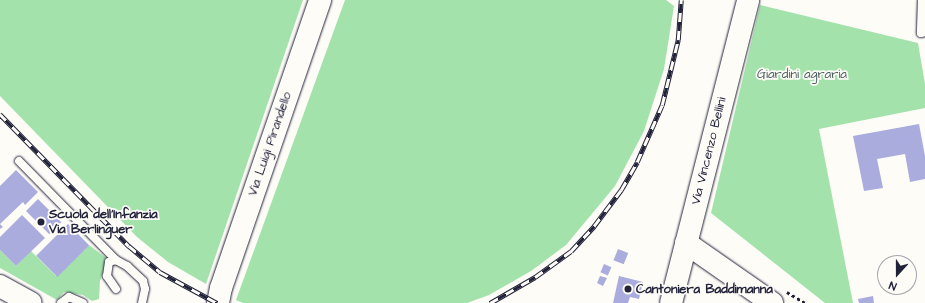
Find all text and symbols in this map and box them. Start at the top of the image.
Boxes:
park label: Giardini agraria [757,66,847,82]
street label: Via Luigi Pirandello [245,90,295,198]
street label: Via Vincenzo Bellini [688,96,730,206]
place label: Scuola dell'Infanzia Via Berlinguer [49,207,158,238]
marker: Scuola dell'Infanzia Via Berlinguer [36,217,46,227]
north arrow [877,255,917,295]
text: N [887,277,899,294]
place label: Cantoniera Baddimanna [636,281,773,297]
marker: Cantoniera Baddimanna [623,284,633,294]

